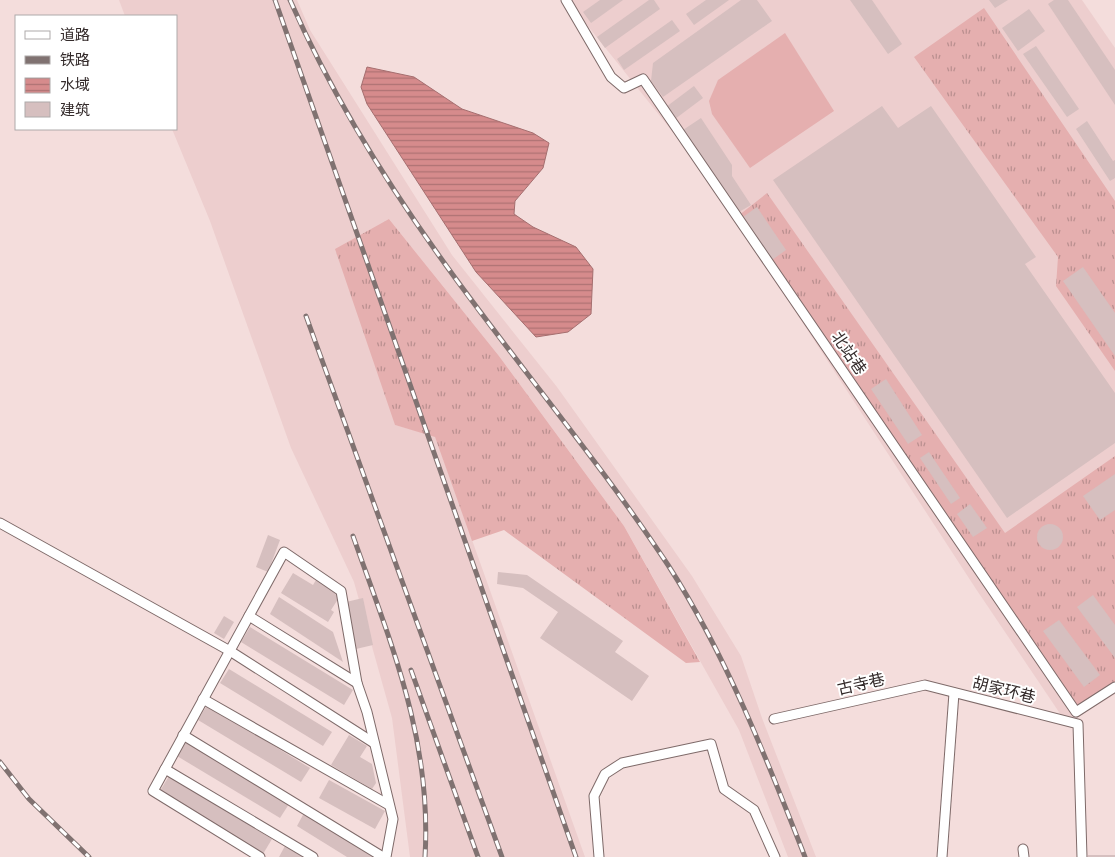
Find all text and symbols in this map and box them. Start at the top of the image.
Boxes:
legend [15,15,178,130]
text: 道路 [60,25,90,45]
text: 铁路 [60,50,90,70]
text: 水域 [60,75,90,95]
text: 建筑 [60,100,90,120]
street label: 北站巷 [827,327,871,379]
street label: 古寺巷 [835,668,887,700]
street label: 胡家环巷 [970,672,1038,708]

